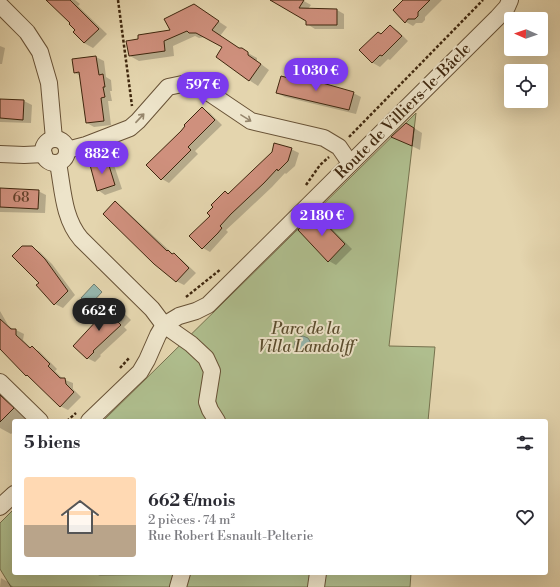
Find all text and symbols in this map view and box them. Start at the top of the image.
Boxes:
north arrow [504,12,548,56]
map controls [504,12,548,108]
street label: Route de Villiers-le-Bâcle [331,39,475,183]
pin: 1 030 € [279,58,353,92]
text: 1 030 € [293,63,339,79]
button: locate [504,64,548,108]
pin: 597 € [175,72,231,106]
text: 597 € [186,77,220,93]
one-way arrow [136,113,145,123]
one-way arrow [240,114,252,122]
pin: 882 € [74,141,130,175]
text: 882 € [84,146,120,162]
house number: 68 [12,189,30,207]
pin: 2 180 € [285,203,359,237]
text: 2 180 € [300,208,344,224]
pin: 662 € [71,298,127,332]
text: 662 € [81,303,117,319]
park label: Parc de la Villa Landolff [258,319,357,357]
text: 5 biens [24,432,80,454]
icon: filters [514,432,536,454]
text: 662 €/mois [148,490,235,512]
icon: home [56,493,104,541]
icon: heart [514,506,536,528]
text: 2 pièces · 74 m² [148,512,235,528]
text: Rue Robert Esnault-Pelterie [148,528,313,544]

